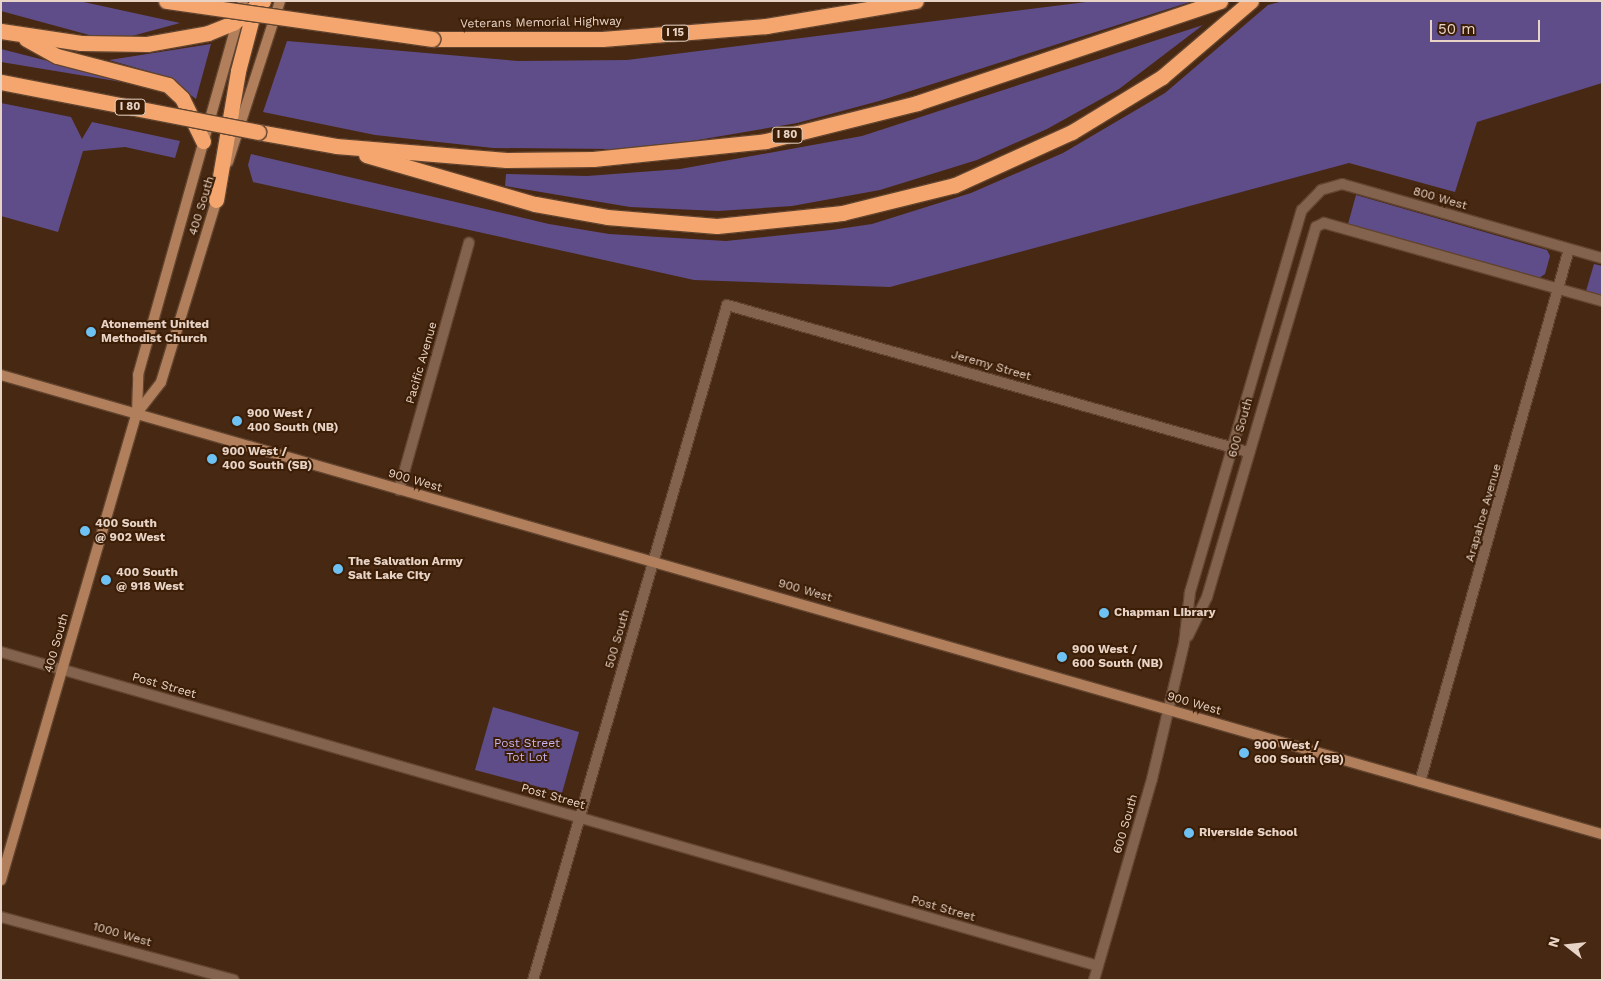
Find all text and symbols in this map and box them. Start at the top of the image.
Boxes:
scale bar [1433,10,1543,42]
street label: Veterans Memorial Highway [460,14,622,32]
text: 50 m [1438,20,1475,38]
road number: I 15 [660,24,690,42]
road number: I 80 [114,98,146,115]
road number: I 80 [771,126,803,144]
street label: 400 South [186,175,218,237]
street label: 800 West [1411,184,1469,214]
place label: Atonement United Methodist Church [101,318,209,346]
street label: Pacific Avenue [403,320,441,406]
marker: Atonement United Methodist Church [85,326,97,338]
street label: Jeremy Street [949,348,1033,384]
street label: 600 South [1226,397,1256,459]
place label: 900 West / 400 South (NB) [247,407,339,435]
marker: 900 West / 400 South (NB) [231,415,243,427]
place label: 900 West / 400 South (SB) [222,445,312,473]
marker: 900 West / 400 South (SB) [206,453,218,465]
street label: Arapahoe Avenue [1463,462,1505,564]
street label: 900 West [386,466,444,496]
place label: 400 South @ 902 West [95,517,165,545]
marker: 400 South @ 902 West [79,525,91,537]
place label: The Salvation Army Salt Lake City [348,555,463,583]
marker: The Salvation Army Salt Lake City [332,563,344,575]
place label: 400 South @ 918 West [116,566,184,594]
marker: 400 South @ 918 West [100,574,112,586]
street label: 900 West [776,576,834,606]
place label: Chapman Library [1114,606,1215,620]
marker: Chapman Library [1098,607,1110,619]
street label: 500 South [603,608,633,670]
street label: 400 South [42,612,72,674]
place label: 900 West / 600 South (NB) [1072,643,1163,671]
marker: 900 West / 600 South (NB) [1056,651,1068,663]
street label: Post Street [130,670,198,702]
street label: 900 West [1165,689,1223,719]
park label: Post Street Tot Lot [494,737,560,765]
place label: 900 West / 600 South (SB) [1254,739,1344,767]
marker: 900 West / 600 South (SB) [1238,747,1250,759]
street label: Post Street [519,781,587,813]
street label: 600 South [1111,793,1141,855]
place label: Riverside School [1199,826,1297,840]
marker: Riverside School [1183,827,1195,839]
street label: Post Street [909,893,977,925]
street label: 1000 West [91,920,153,950]
north arrow [1543,921,1593,971]
text: N [1544,935,1563,949]

